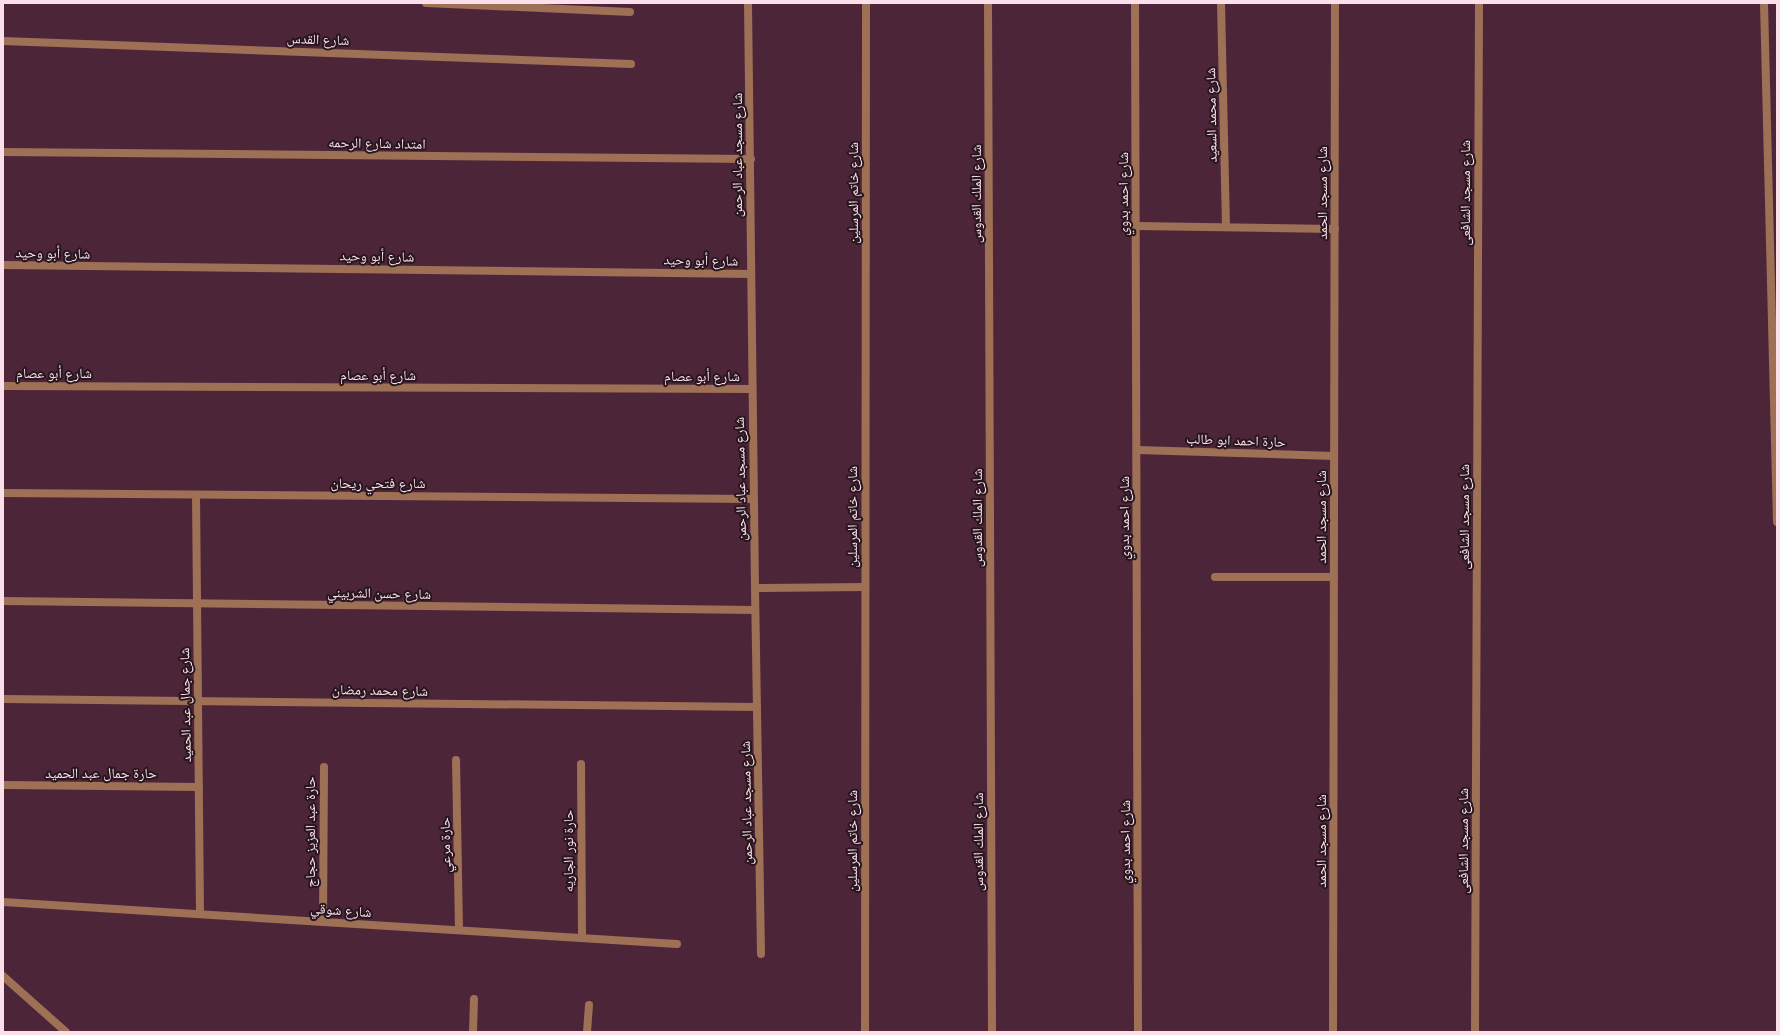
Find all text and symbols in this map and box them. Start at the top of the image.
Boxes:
street label: شارع القدس [286,29,350,50]
street label: شارع محمد السعيد [1201,67,1222,163]
street label: شارع مسجد عباد الرحمن [728,93,747,217]
street label: امتداد شارع الرحمه [328,133,426,154]
street label: شارع مسجد الشافعى [1456,140,1475,246]
street label: شارع خاتم المرسلين [844,142,863,244]
street label: شارع الملك القدوس [967,145,986,243]
street label: شارع مسجد الحمد [1313,146,1332,240]
street label: شارع احمد بدوي [1114,152,1135,236]
street label: شارع أبو وحيد [16,243,90,264]
street label: شارع أبو وحيد [340,246,414,267]
street label: شارع أبو وحيد [664,250,738,271]
street label: شارع أبو عصام [16,364,92,383]
street label: شارع أبو عصام [340,366,416,385]
street label: شارع أبو عصام [664,367,740,386]
street label: شارع مسجد عباد الرحمن [730,417,751,541]
street label: حارة احمد ابو طالب [1186,429,1286,451]
street label: شارع مسجد الشافعى [1455,464,1474,570]
street label: شارع خاتم المرسلين [843,466,862,568]
street label: شارع الملك القدوس [968,469,987,567]
street label: شارع مسجد الحمد [1312,470,1331,564]
street label: شارع فتحي ريحان [331,474,425,495]
street label: شارع احمد بدوي [1115,476,1136,560]
street label: شارع حسن الشربيني [327,583,431,605]
street label: شارع جمال عبد الحميد [175,647,196,763]
street label: شارع محمد رمضان [332,680,428,701]
street label: شارع مسجد عباد الرحمن [736,741,757,865]
street label: حارة جمال عبد الحميد [45,764,157,782]
street label: حارة عبد العزيز حجاج [301,776,320,888]
street label: شارع مسجد الشافعى [1454,788,1473,894]
street label: شارع خاتم المرسلين [843,790,862,892]
street label: شارع الملك القدوس [969,793,988,891]
street label: شارع مسجد الحمد [1312,794,1331,888]
street label: شارع احمد بدوي [1116,800,1137,884]
street label: حارة نور الجاريه [559,810,577,892]
street label: حارة مرعي [436,817,457,873]
street label: شارع شوقي [310,899,372,924]

